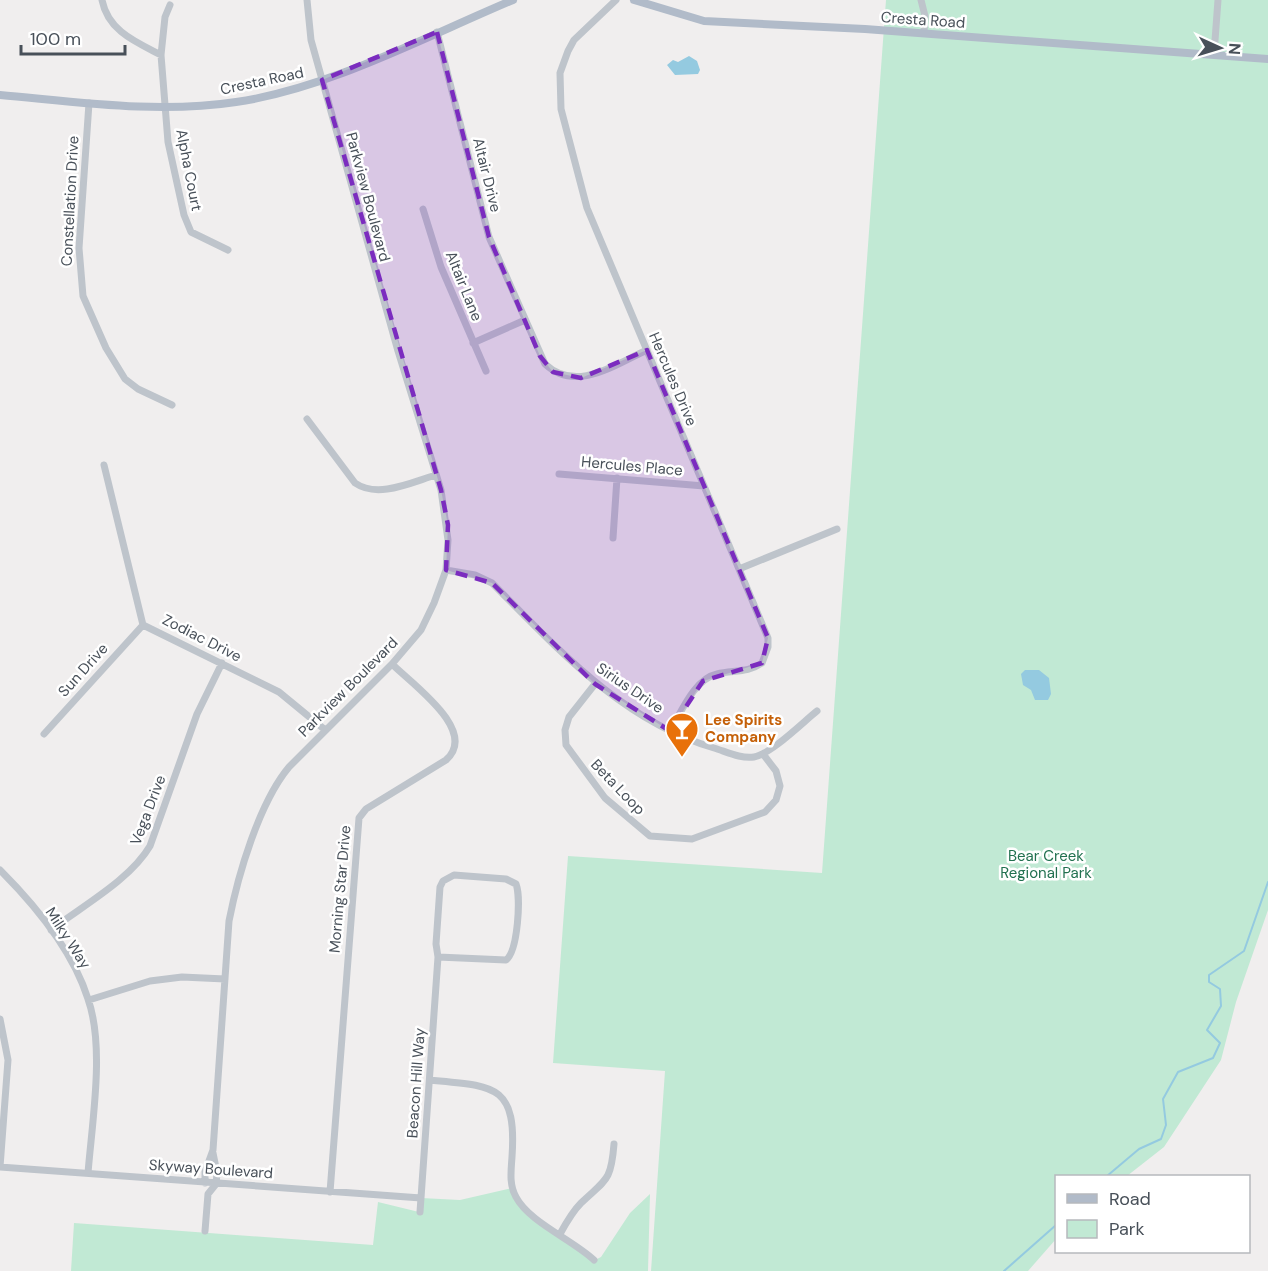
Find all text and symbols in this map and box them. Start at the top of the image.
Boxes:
street label: Cresta Road [880,7,966,33]
scale bar [21,18,124,56]
north arrow [1190,18,1250,78]
text: 100 m [30,27,81,51]
text: N [1224,42,1245,56]
street label: Cresta Road [218,62,306,100]
street label: Alpha Court [171,127,207,213]
street label: Parkview Boulevard [341,130,395,264]
street label: Constellation Drive [57,135,83,267]
street label: Altair Drive [468,136,506,214]
street label: Altair Lane [441,248,487,324]
street label: Hercules Drive [644,329,702,429]
street label: Hercules Place [580,452,684,480]
street label: Zodiac Drive [159,610,245,666]
street label: Parkview Boulevard [294,633,402,741]
street label: Sun Drive [54,639,112,701]
street label: Sirius Drive [592,658,668,718]
place label: Lee Spirits Company [705,710,782,747]
bar icon: Lee Spirits Company [664,711,700,758]
street label: Beta Loop [586,755,650,819]
street label: Vega Drive [125,772,171,848]
street label: Morning Star Drive [324,824,356,954]
park label: Bear Creek Regional Park [1000,846,1092,883]
street label: Milky Way [41,903,96,973]
street label: Beacon Hill Way [402,1027,430,1139]
street label: Skyway Boulevard [148,1155,274,1183]
legend [1055,1175,1250,1253]
text: Road [1109,1187,1151,1211]
text: Park [1109,1217,1145,1241]

